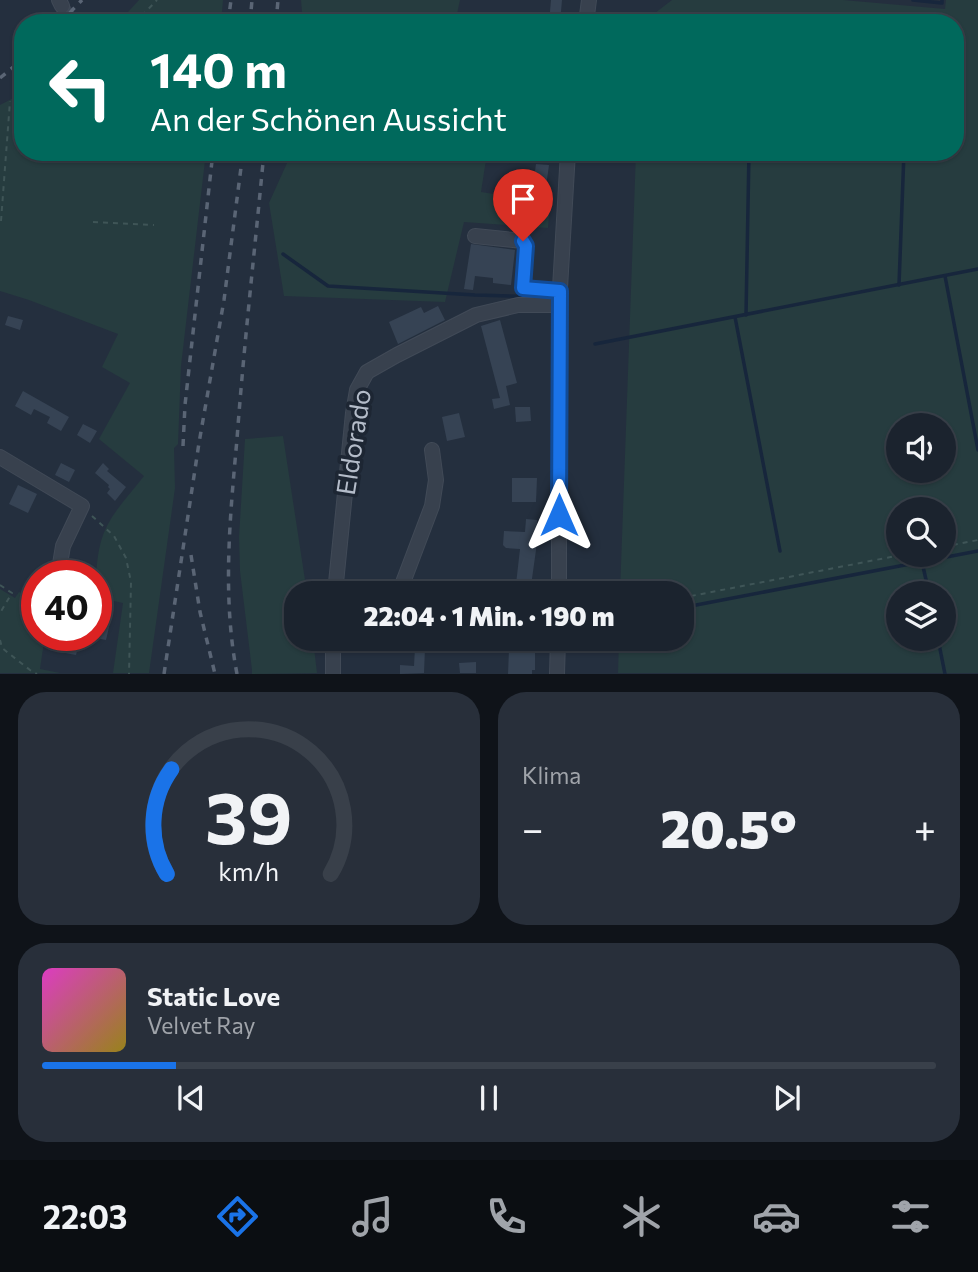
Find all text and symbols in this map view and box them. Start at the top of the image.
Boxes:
text: 140 m [150,38,287,98]
icon: left [35,42,126,133]
text: An der Schönen Aussicht [150,98,507,138]
pin [493,169,553,241]
icon: arrive [504,180,542,218]
street label: Eldorado [329,387,376,497]
map controls [886,413,956,651]
button: sound [886,413,956,483]
position arrow [522,478,596,552]
button: search [886,497,956,567]
speed limit sign: 40 [21,560,112,651]
button: layers [886,581,956,651]
text: 22:04 · 1 Min. · 190 m [364,600,614,631]
text: Klima [522,761,581,789]
text: 39 [205,771,293,860]
text: 20.5° [660,795,797,859]
text: − [522,804,544,851]
text: + [914,804,936,851]
text: km/h [219,856,279,886]
text: Static Love [147,980,280,1011]
text: Velvet Ray [147,1011,255,1039]
icon: previous [172,1079,210,1117]
icon: pause [470,1079,508,1117]
icon: next [768,1079,806,1117]
icon: directions [213,1192,262,1241]
icon: music [348,1192,397,1241]
icon: phone [482,1192,531,1241]
icon: climate [617,1192,666,1241]
icon: car [752,1192,801,1241]
icon: filters [886,1192,935,1241]
text: 22:03 [43,1196,127,1236]

